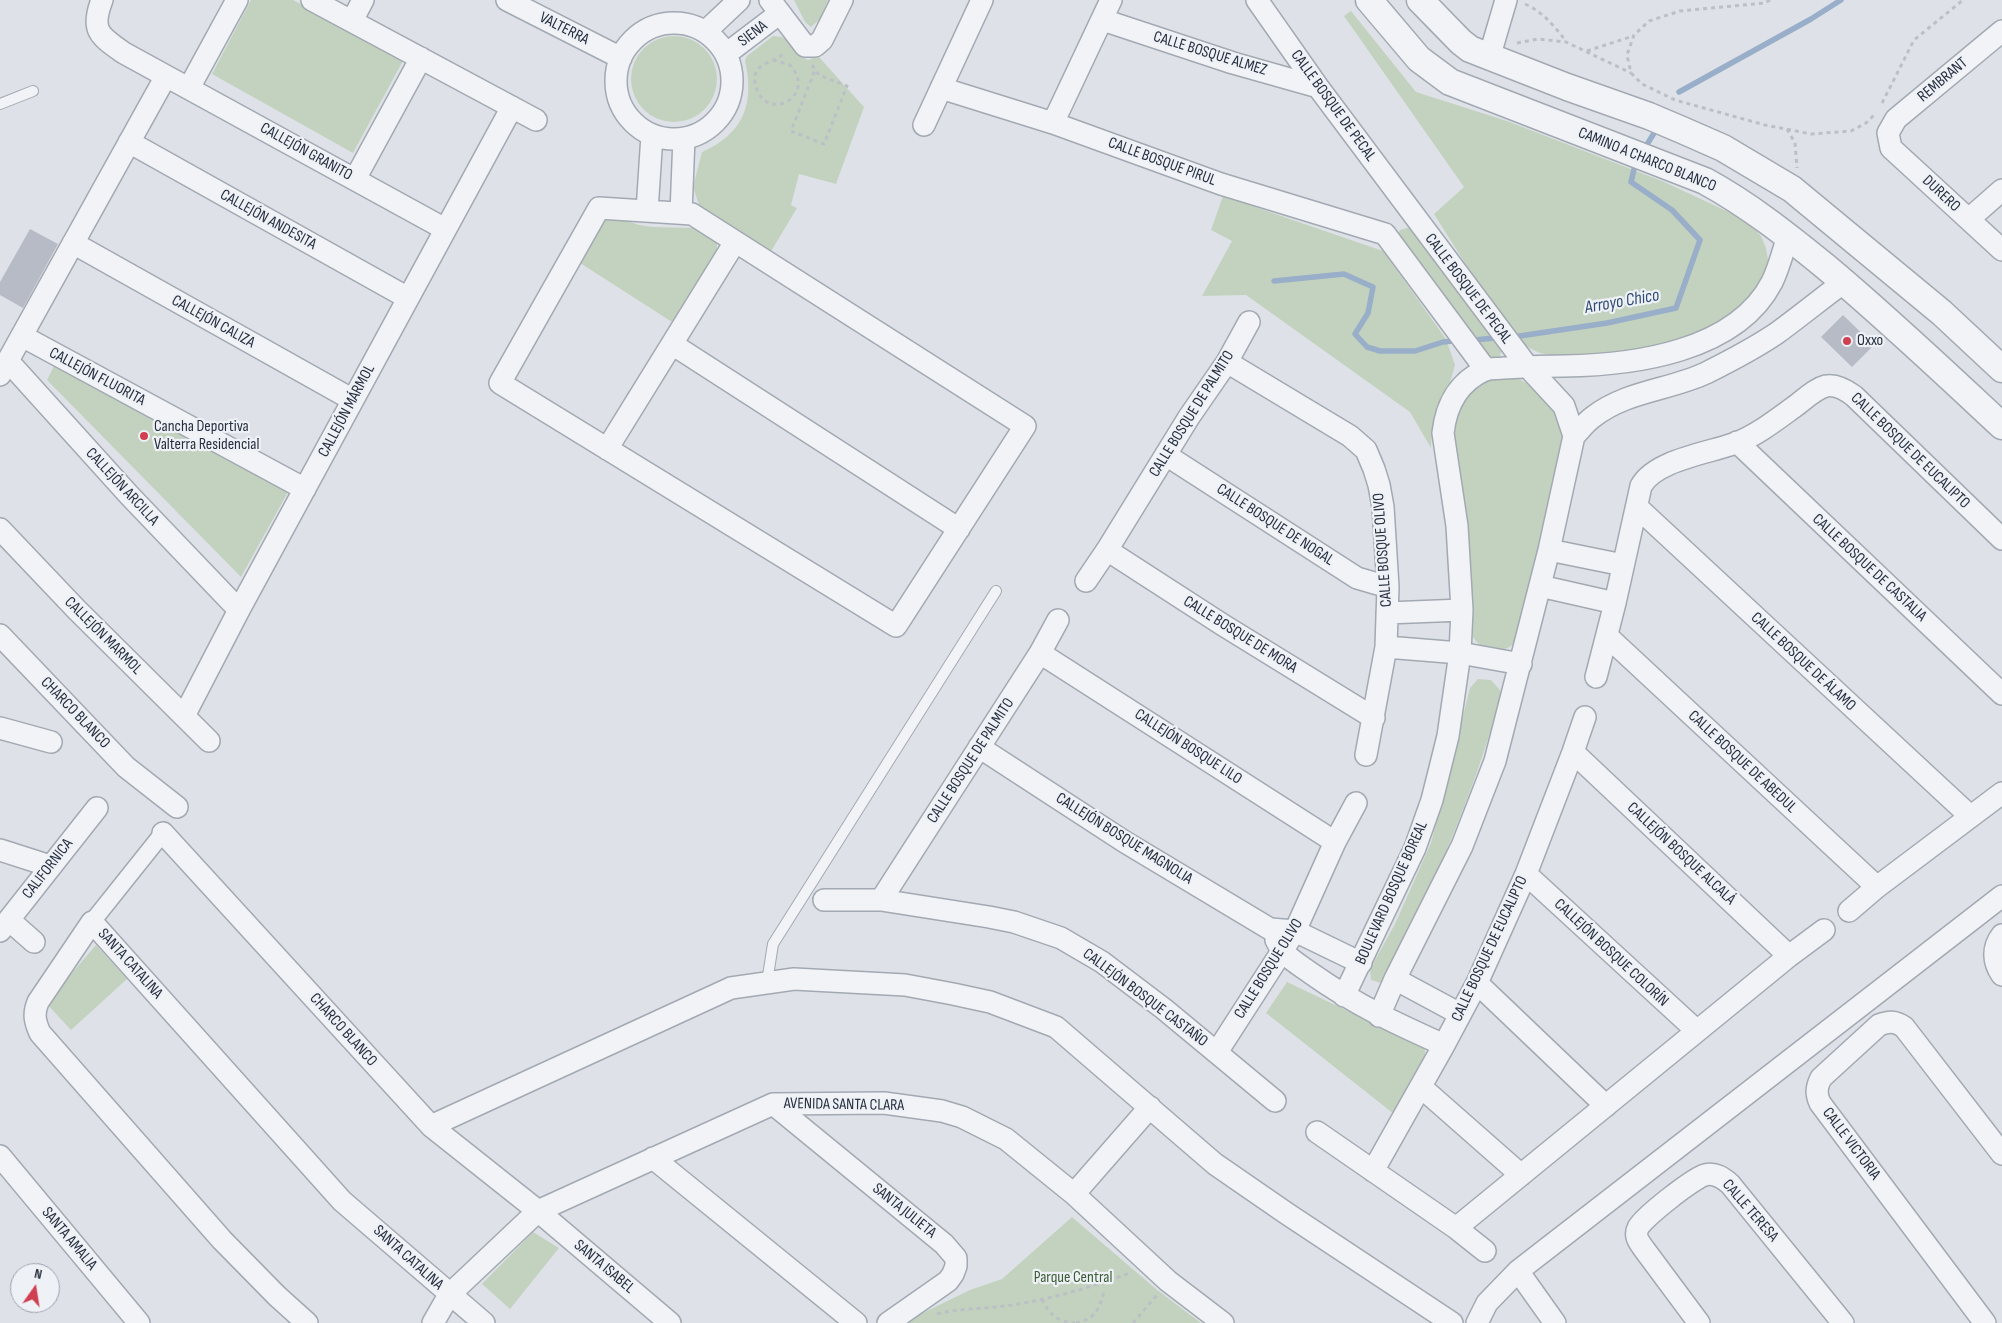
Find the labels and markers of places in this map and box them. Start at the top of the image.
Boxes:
place label: Oxxo [1857,331,1883,351]
marker: Oxxo [1841,335,1853,347]
place label: Cancha Deportiva Valterra Residencial [154,417,259,455]
marker: Cancha Deportiva Valterra Residencial [138,430,150,442]

